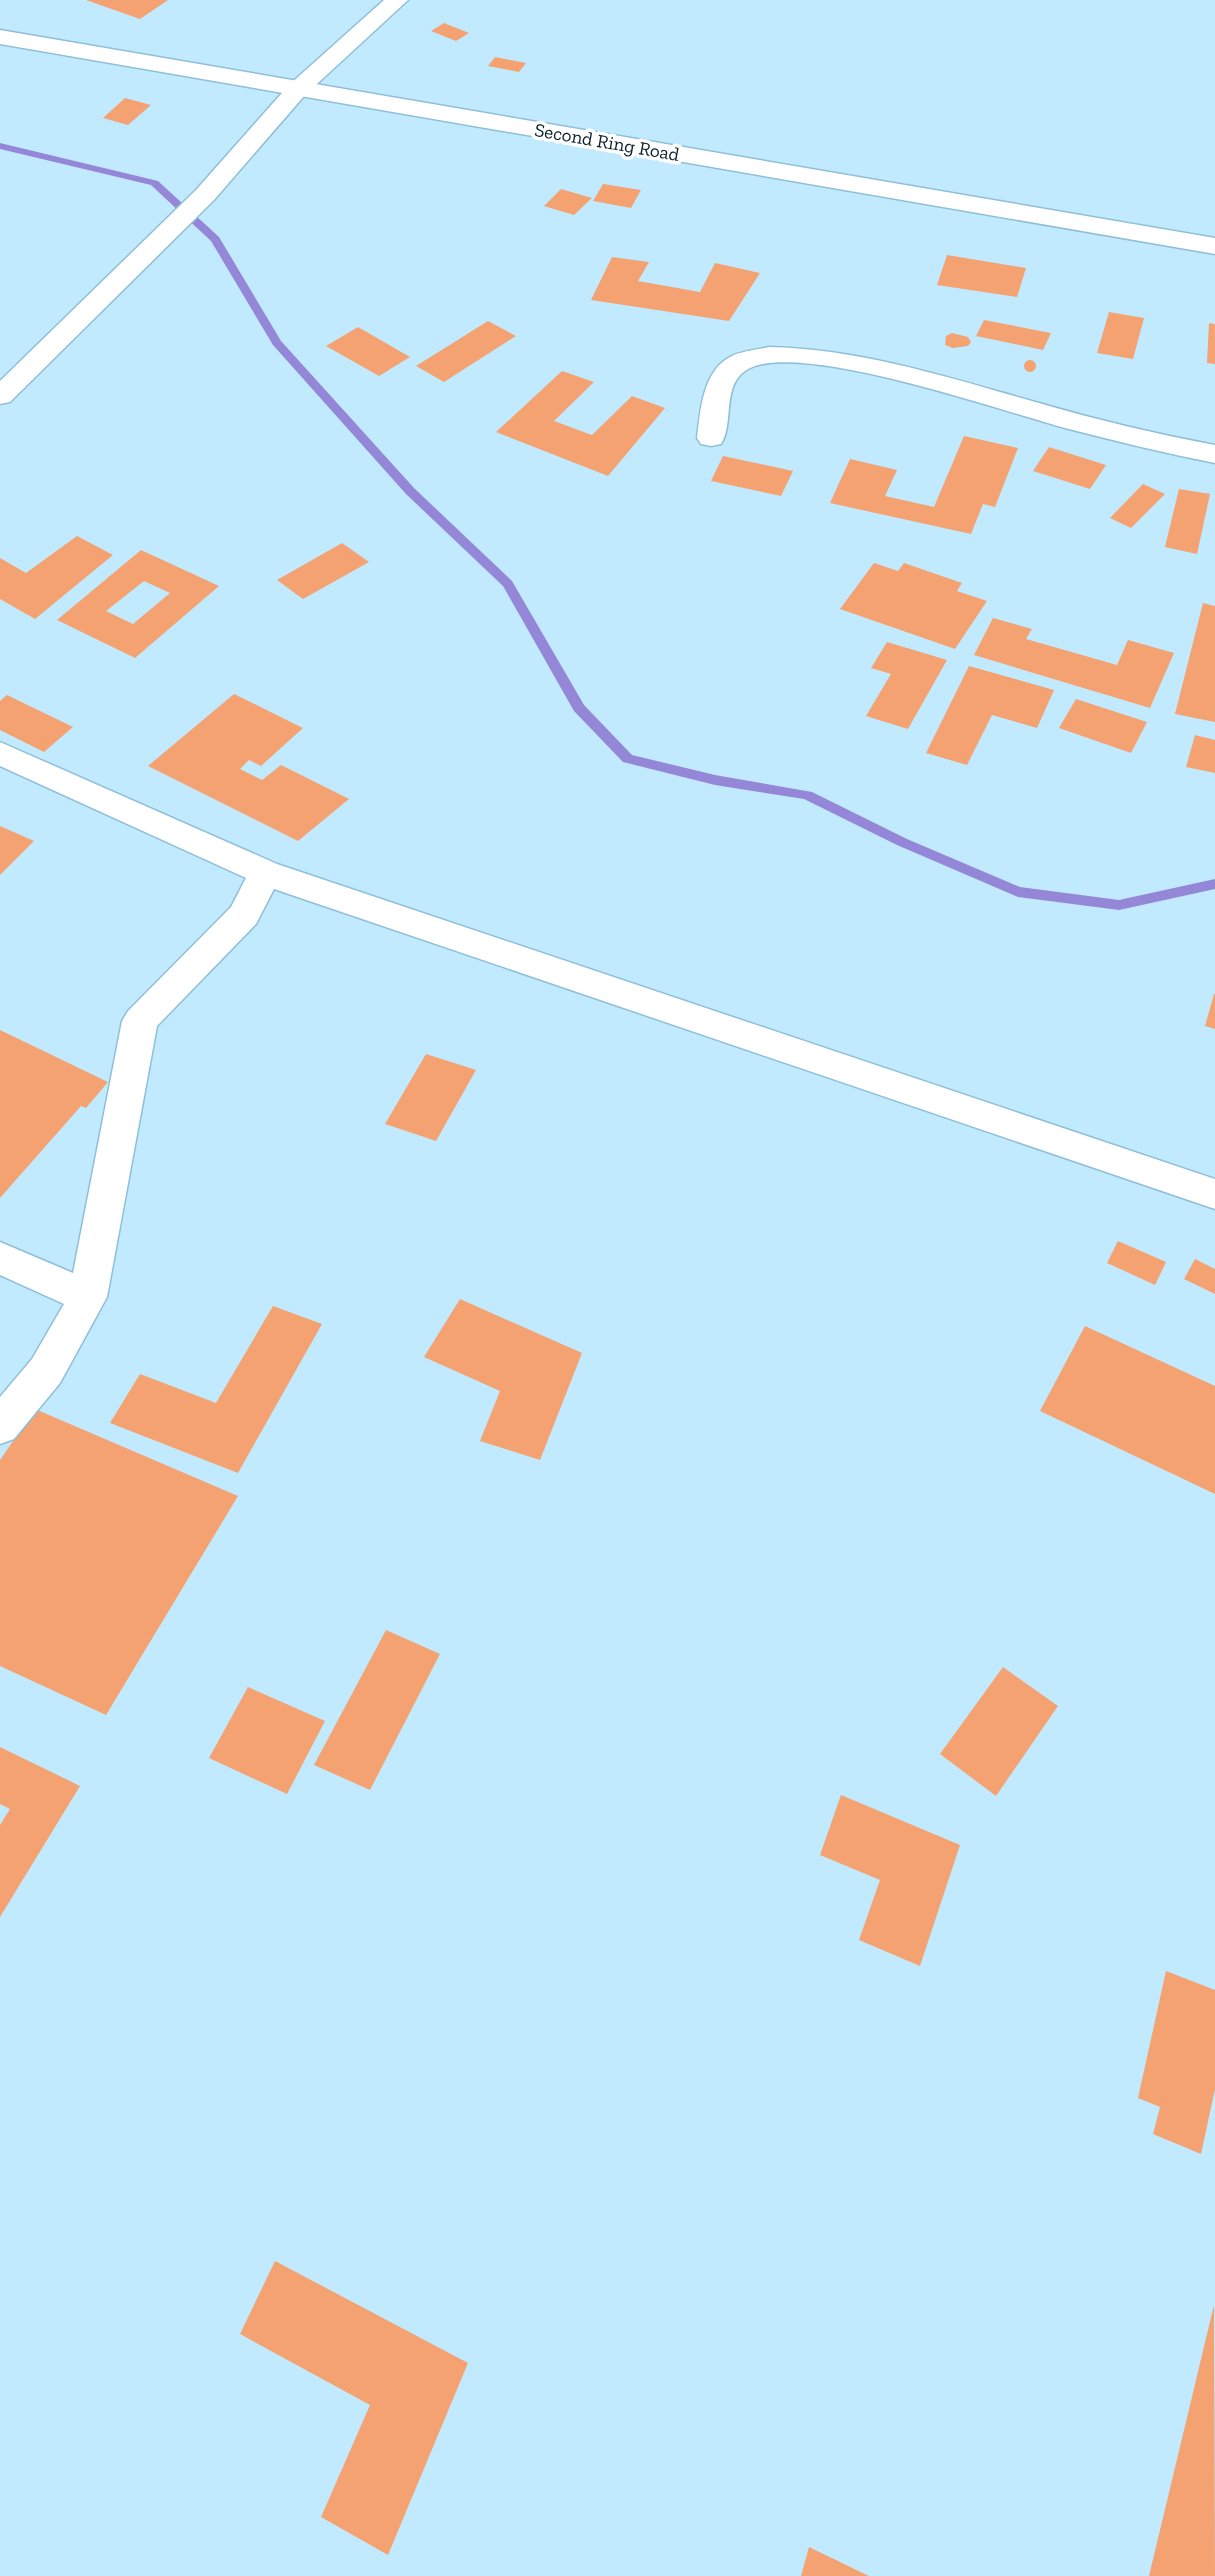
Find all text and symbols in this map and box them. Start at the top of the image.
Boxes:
street label: Second Ring Road [533,118,682,166]

